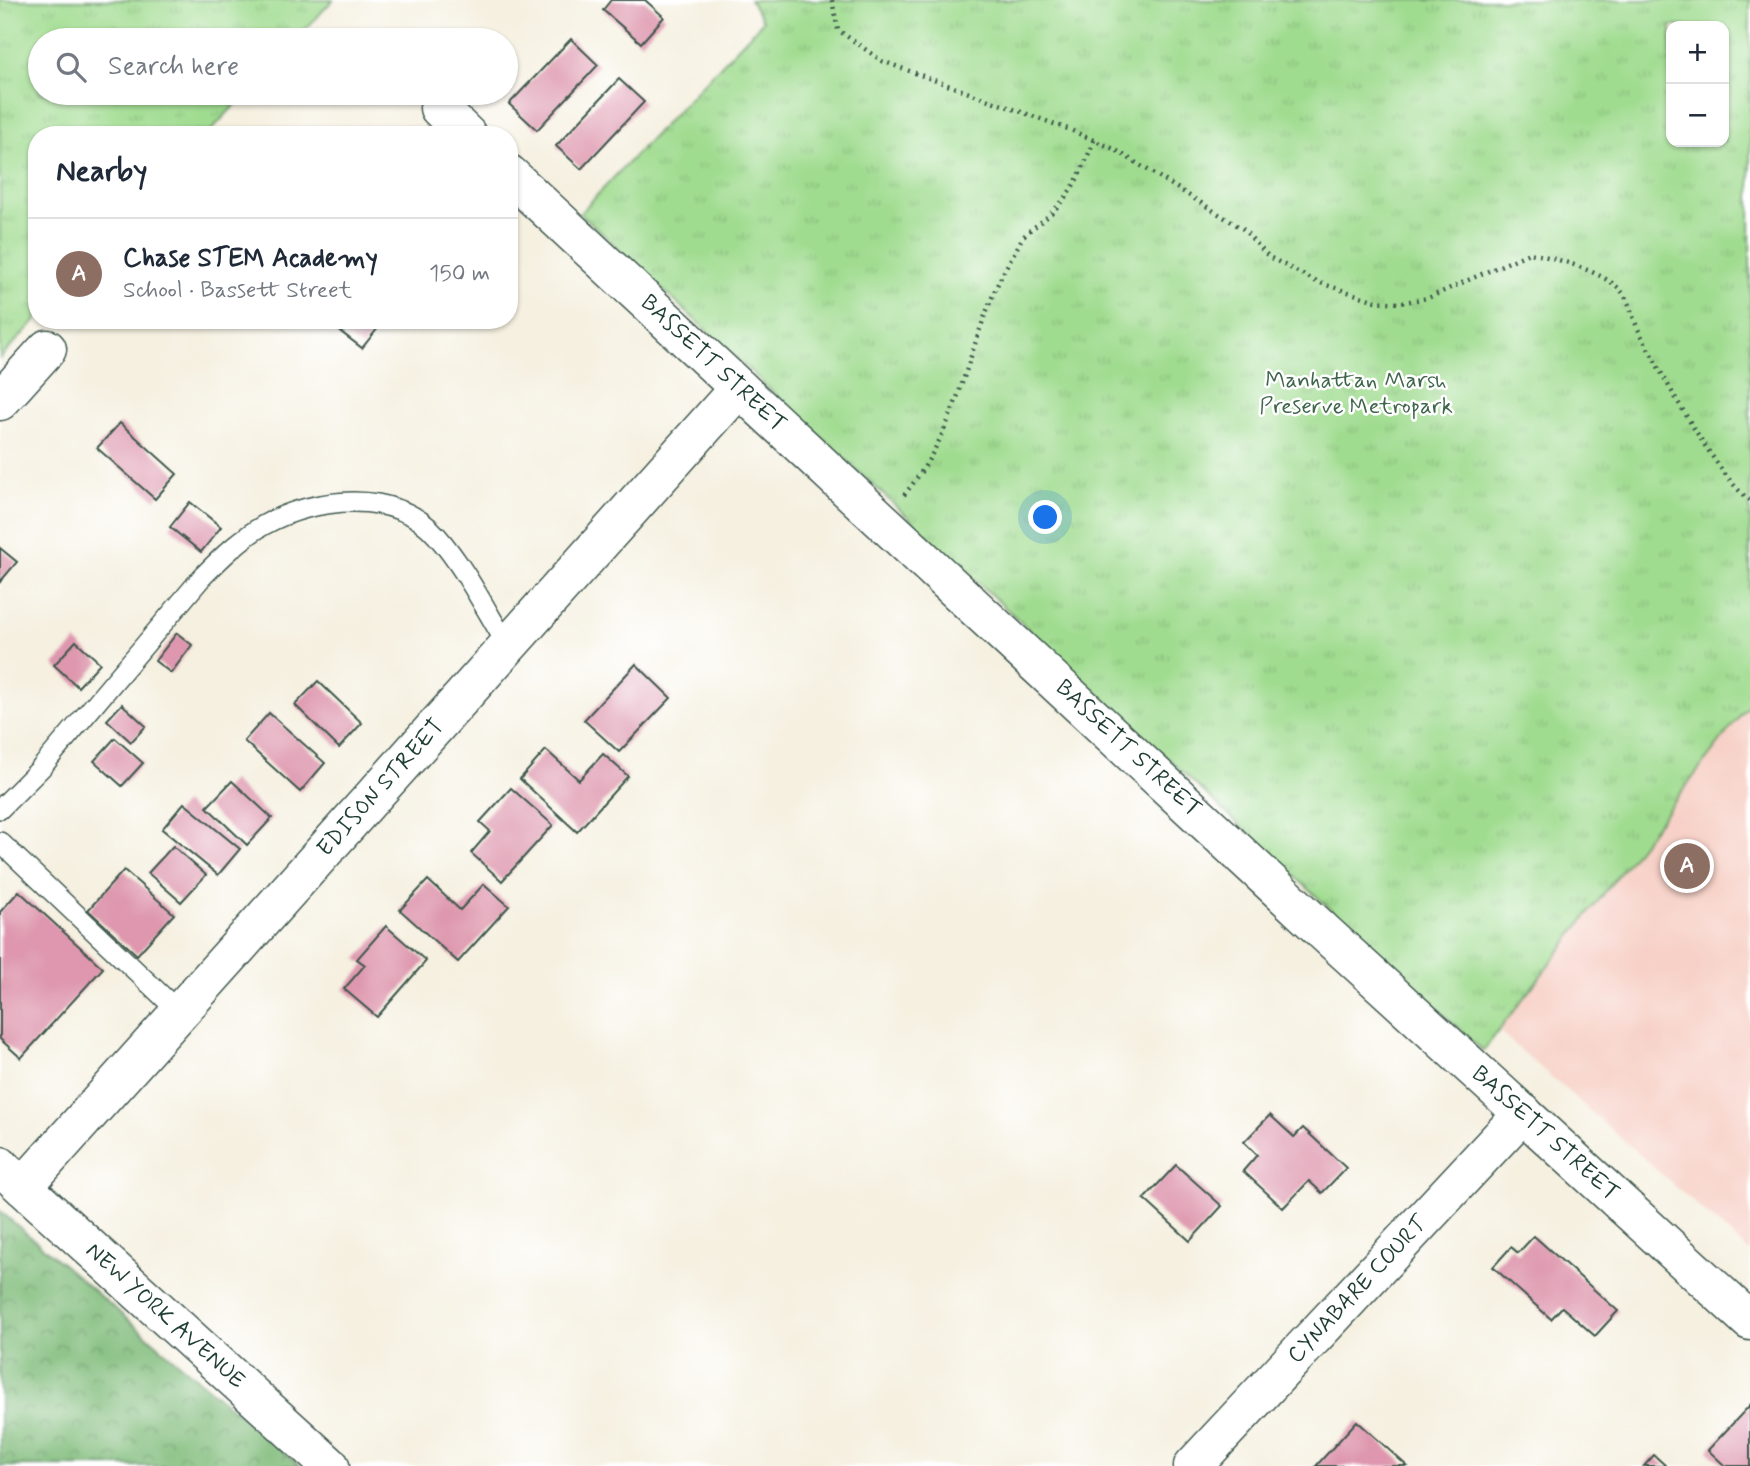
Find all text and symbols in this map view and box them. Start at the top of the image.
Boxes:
map controls [1666,21,1729,147]
button: + [1666,21,1729,84]
search box [28,28,518,105]
icon: search [52,48,90,86]
text: Search here [108,50,239,84]
button: − [1666,84,1729,147]
text: Nearby [56,152,147,191]
text: Chase STEM Academy [123,242,378,276]
text: A [71,259,87,289]
text: 150 m [429,259,490,289]
text: School · Bassett Street [123,276,352,306]
street label: BASSETT STREET [634,288,792,440]
park label: Manhattan Marsh Preserve Metropark [1259,366,1453,422]
your location [1028,500,1062,534]
street label: BASSETT STREET [1049,673,1207,825]
street label: EDISON STREET [311,713,451,863]
pin: A [1664,840,1710,892]
street label: BASSETT STREET [1465,1060,1625,1208]
street label: CYNABARE COURT [1281,1209,1435,1371]
street label: NEW YORK AVENUE [79,1236,251,1396]

